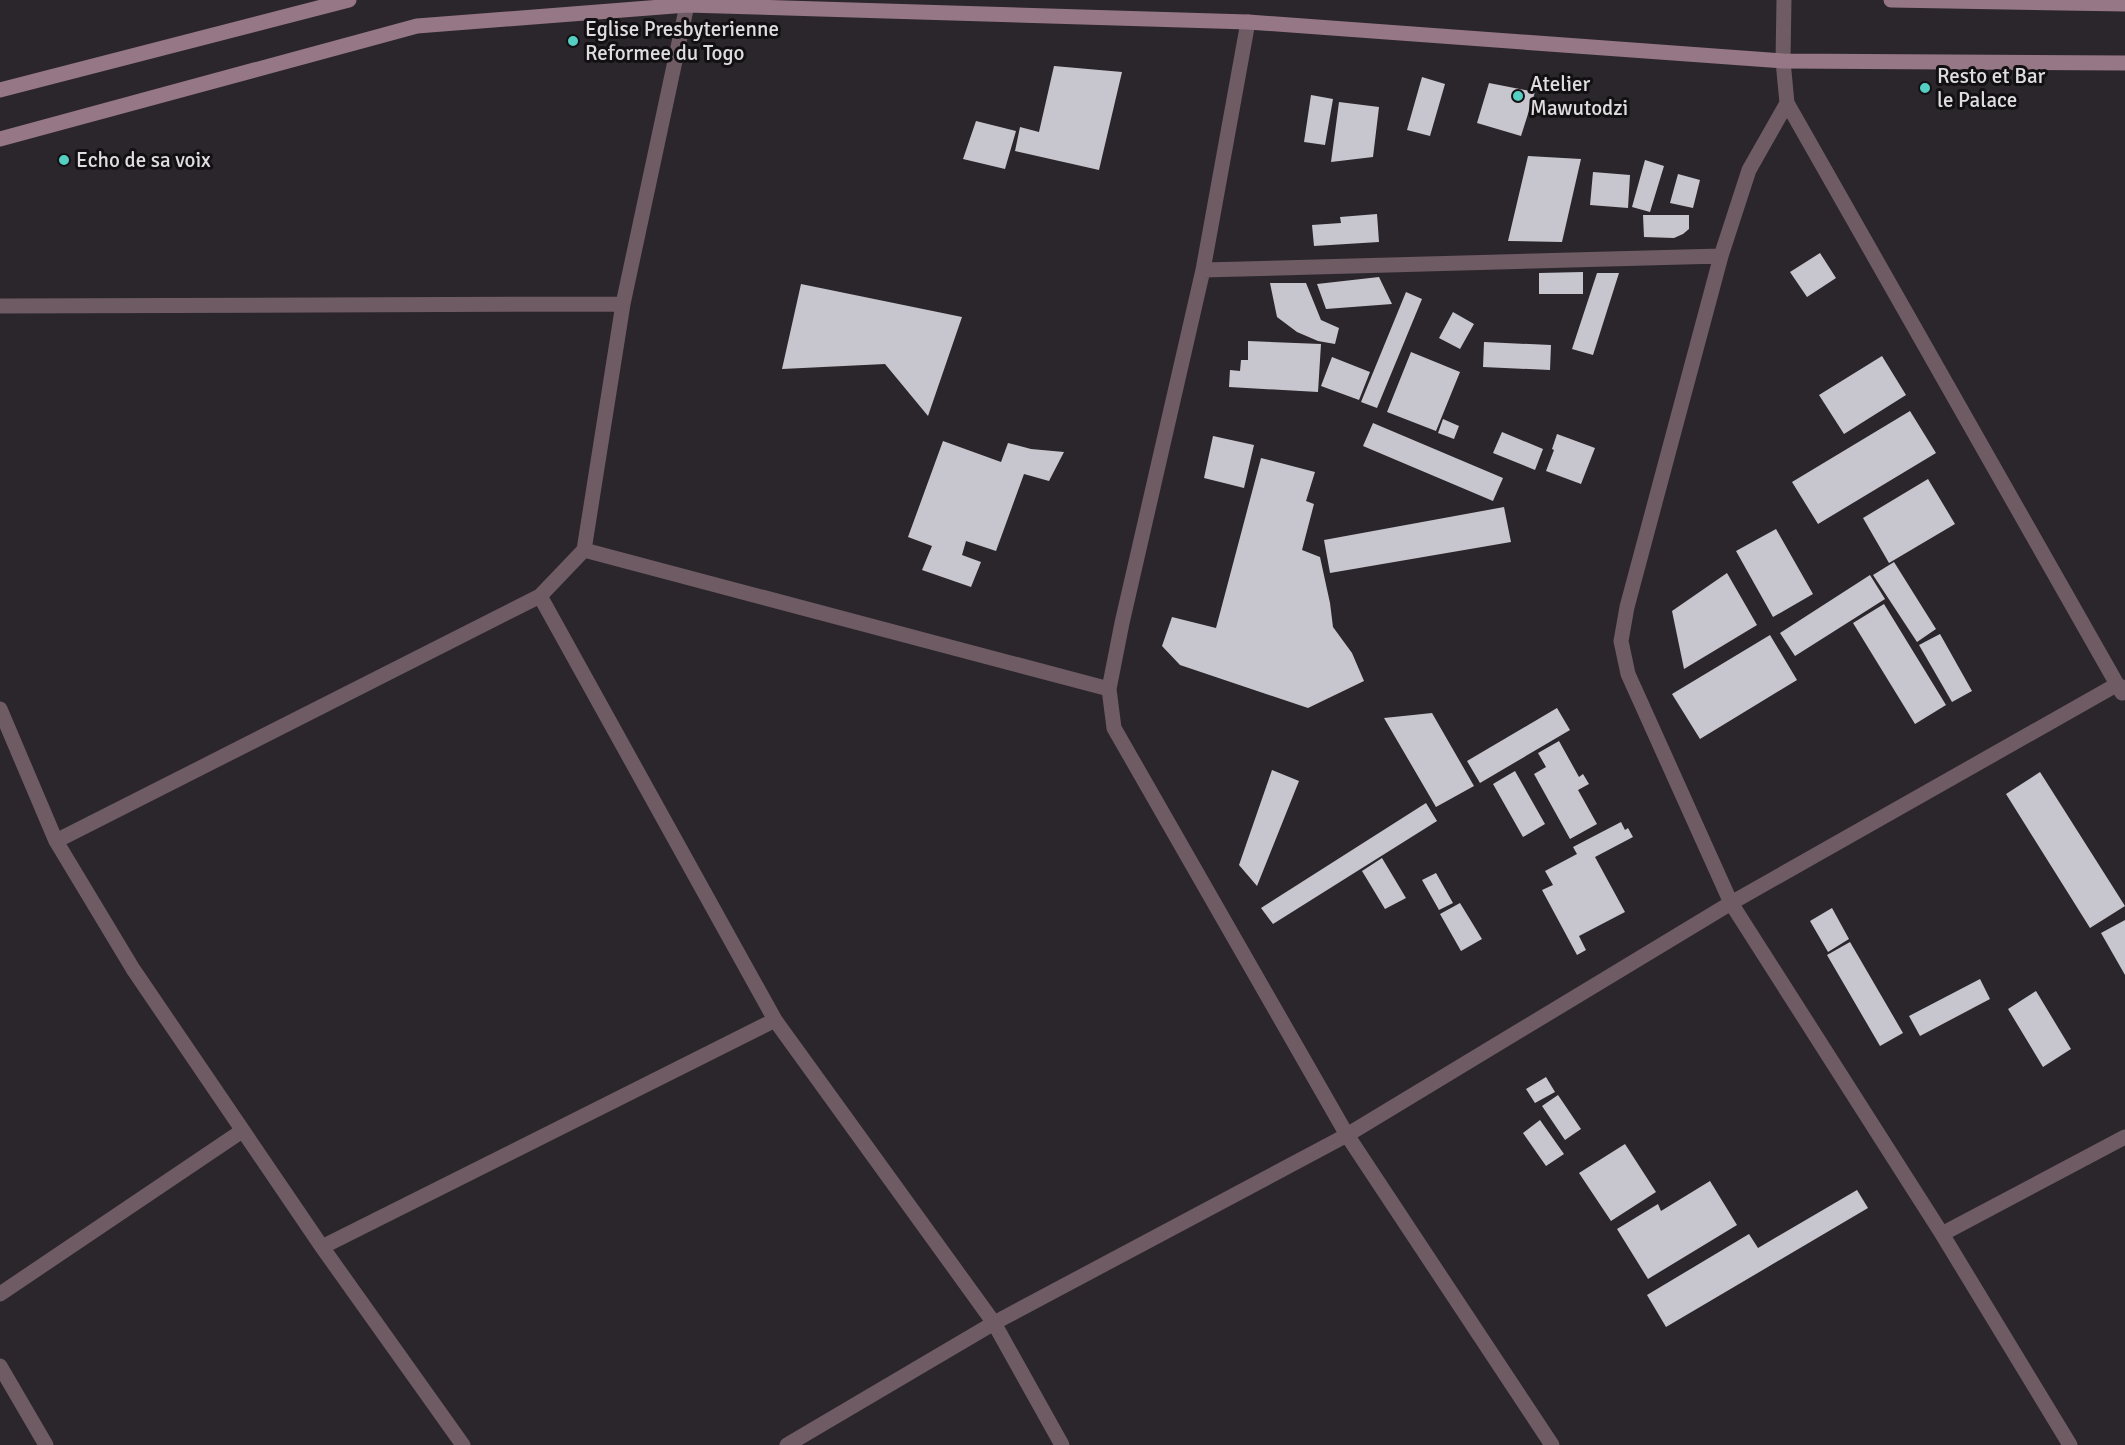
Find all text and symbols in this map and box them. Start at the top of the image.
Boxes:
place label: Eglise Presbyterienne Reformee du Togo [585,16,779,66]
marker: Eglise Presbyterienne Reformee du Togo [566,34,580,48]
place label: Resto et Bar le Palace [1937,63,2046,113]
place label: Atelier Mawutodzi [1530,71,1628,121]
marker: Resto et Bar le Palace [1918,81,1932,95]
marker: Atelier Mawutodzi [1511,89,1525,103]
place label: Echo de sa voix [76,147,211,173]
marker: Echo de sa voix [57,153,71,167]

